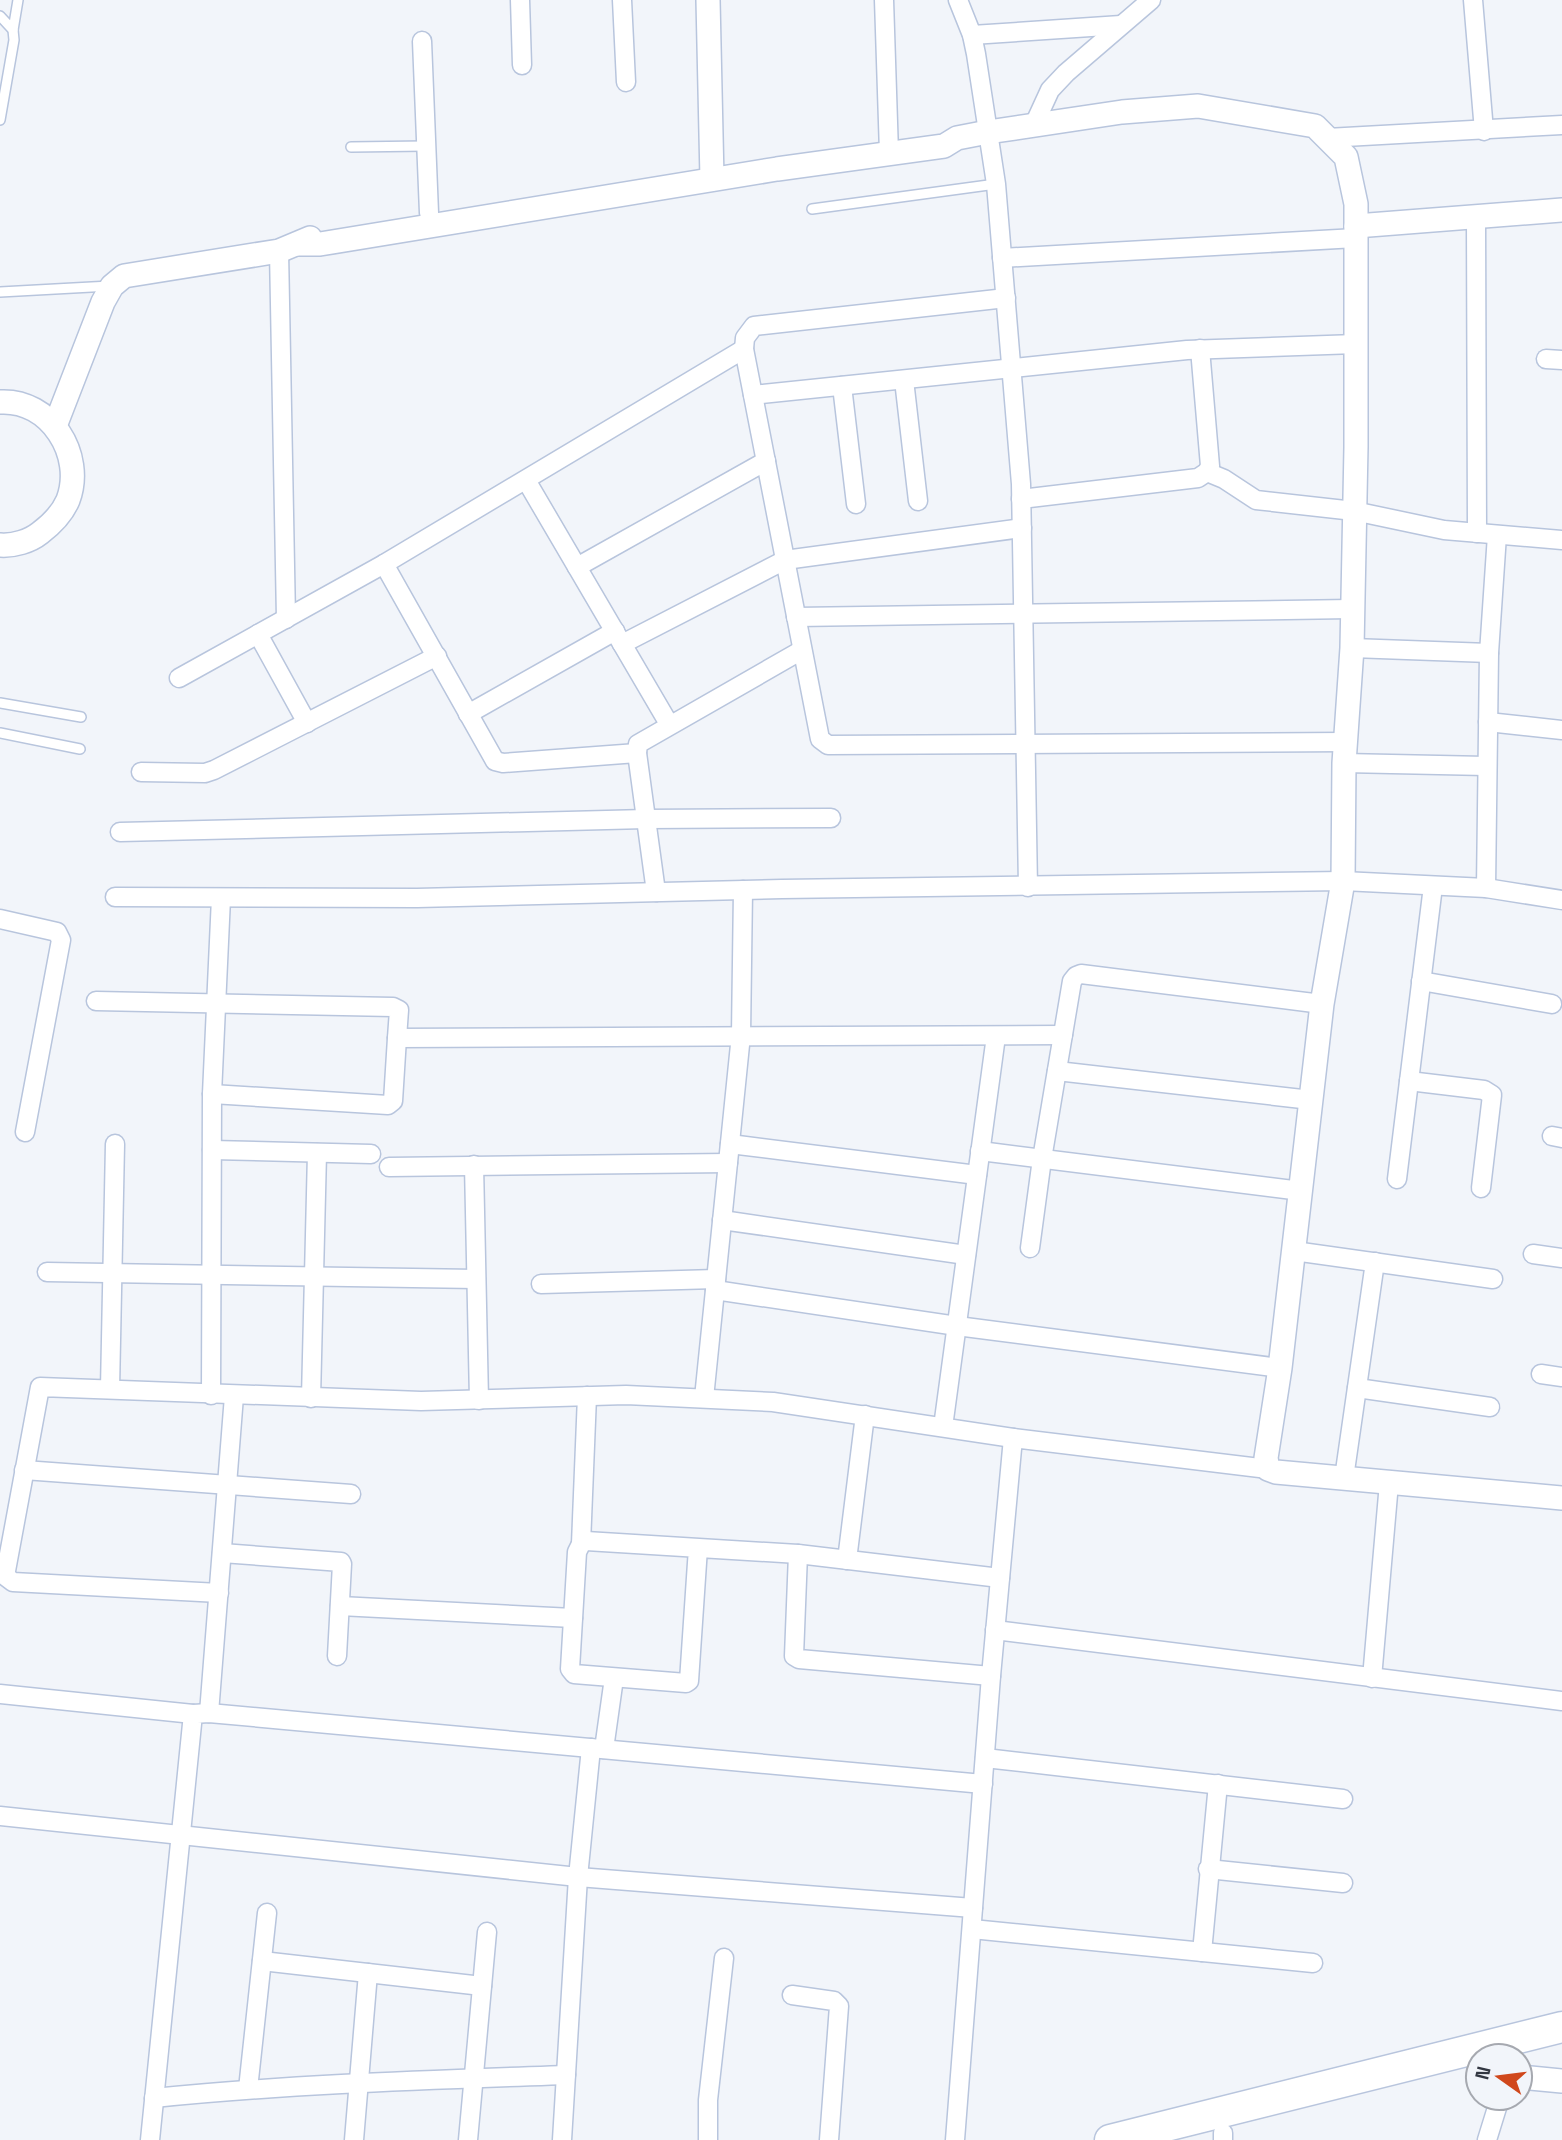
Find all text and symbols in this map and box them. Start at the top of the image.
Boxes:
north arrow [1464,2042,1534,2112]
text: N [1469,2064,1497,2082]

